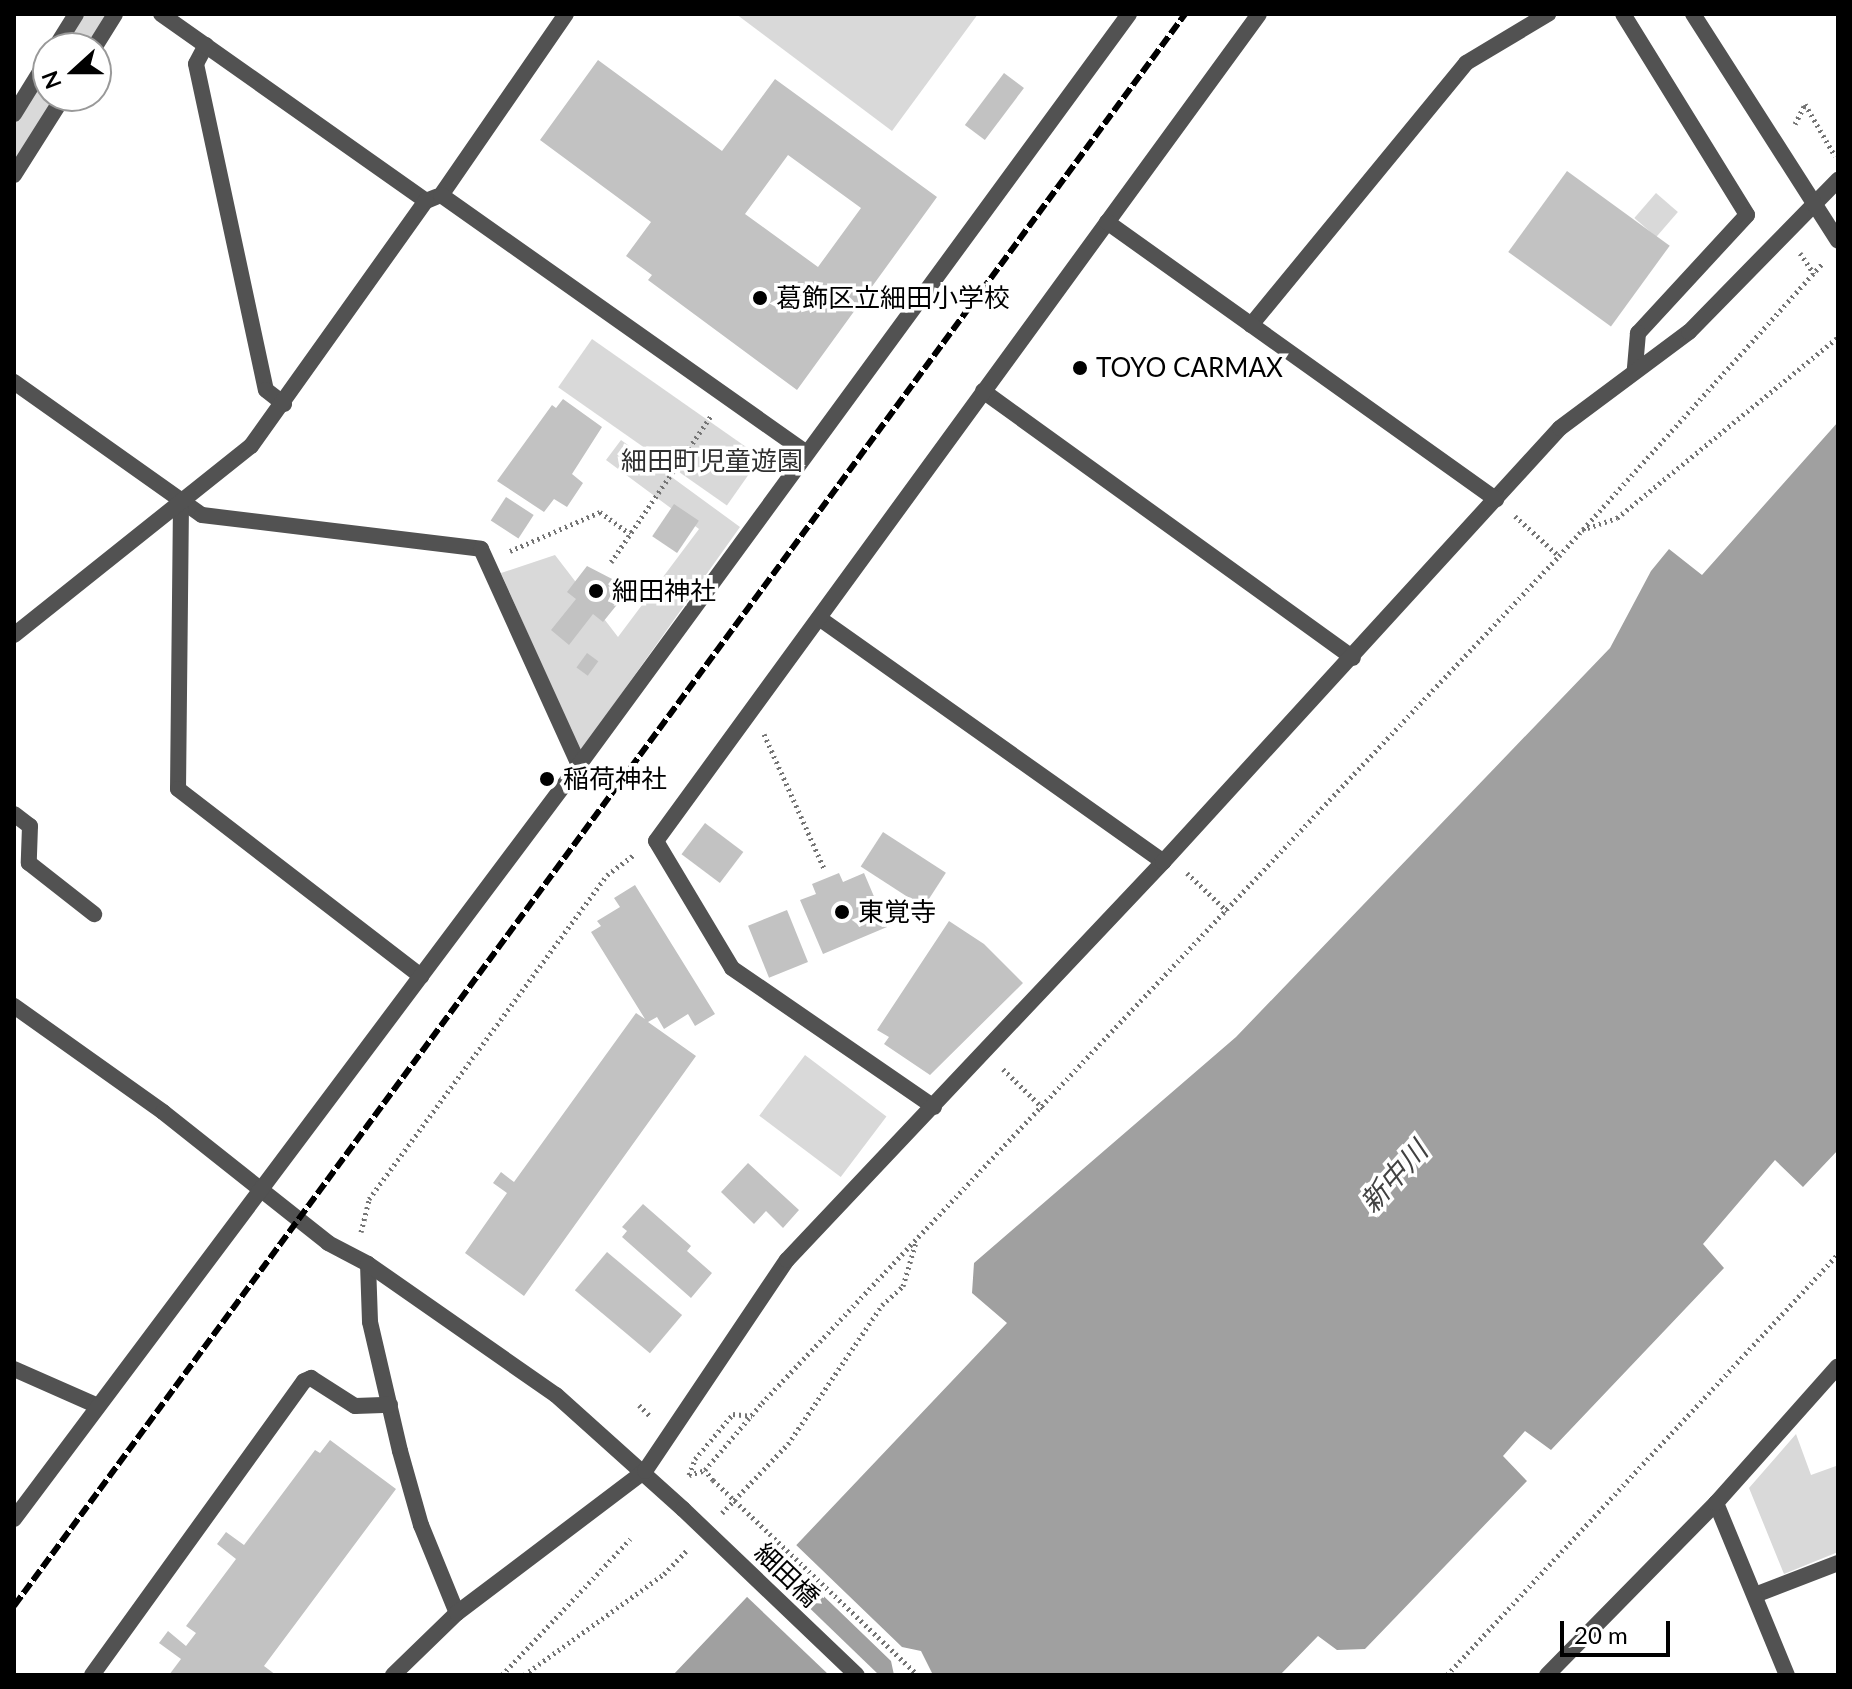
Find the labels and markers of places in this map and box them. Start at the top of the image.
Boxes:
place label: 葛飾区立細田小学校 [776,282,1010,314]
marker: 葛飾区立細田小学校 [751,289,769,307]
place label: TOYO CARMAX [1096,352,1283,384]
marker: TOYO CARMAX [1071,359,1089,377]
place label: 細田神社 [612,575,716,607]
marker: 細田神社 [587,582,605,600]
place label: 稲荷神社 [563,763,667,795]
marker: 稲荷神社 [538,770,556,788]
place label: 東覚寺 [858,896,936,928]
marker: 東覚寺 [833,903,851,921]

